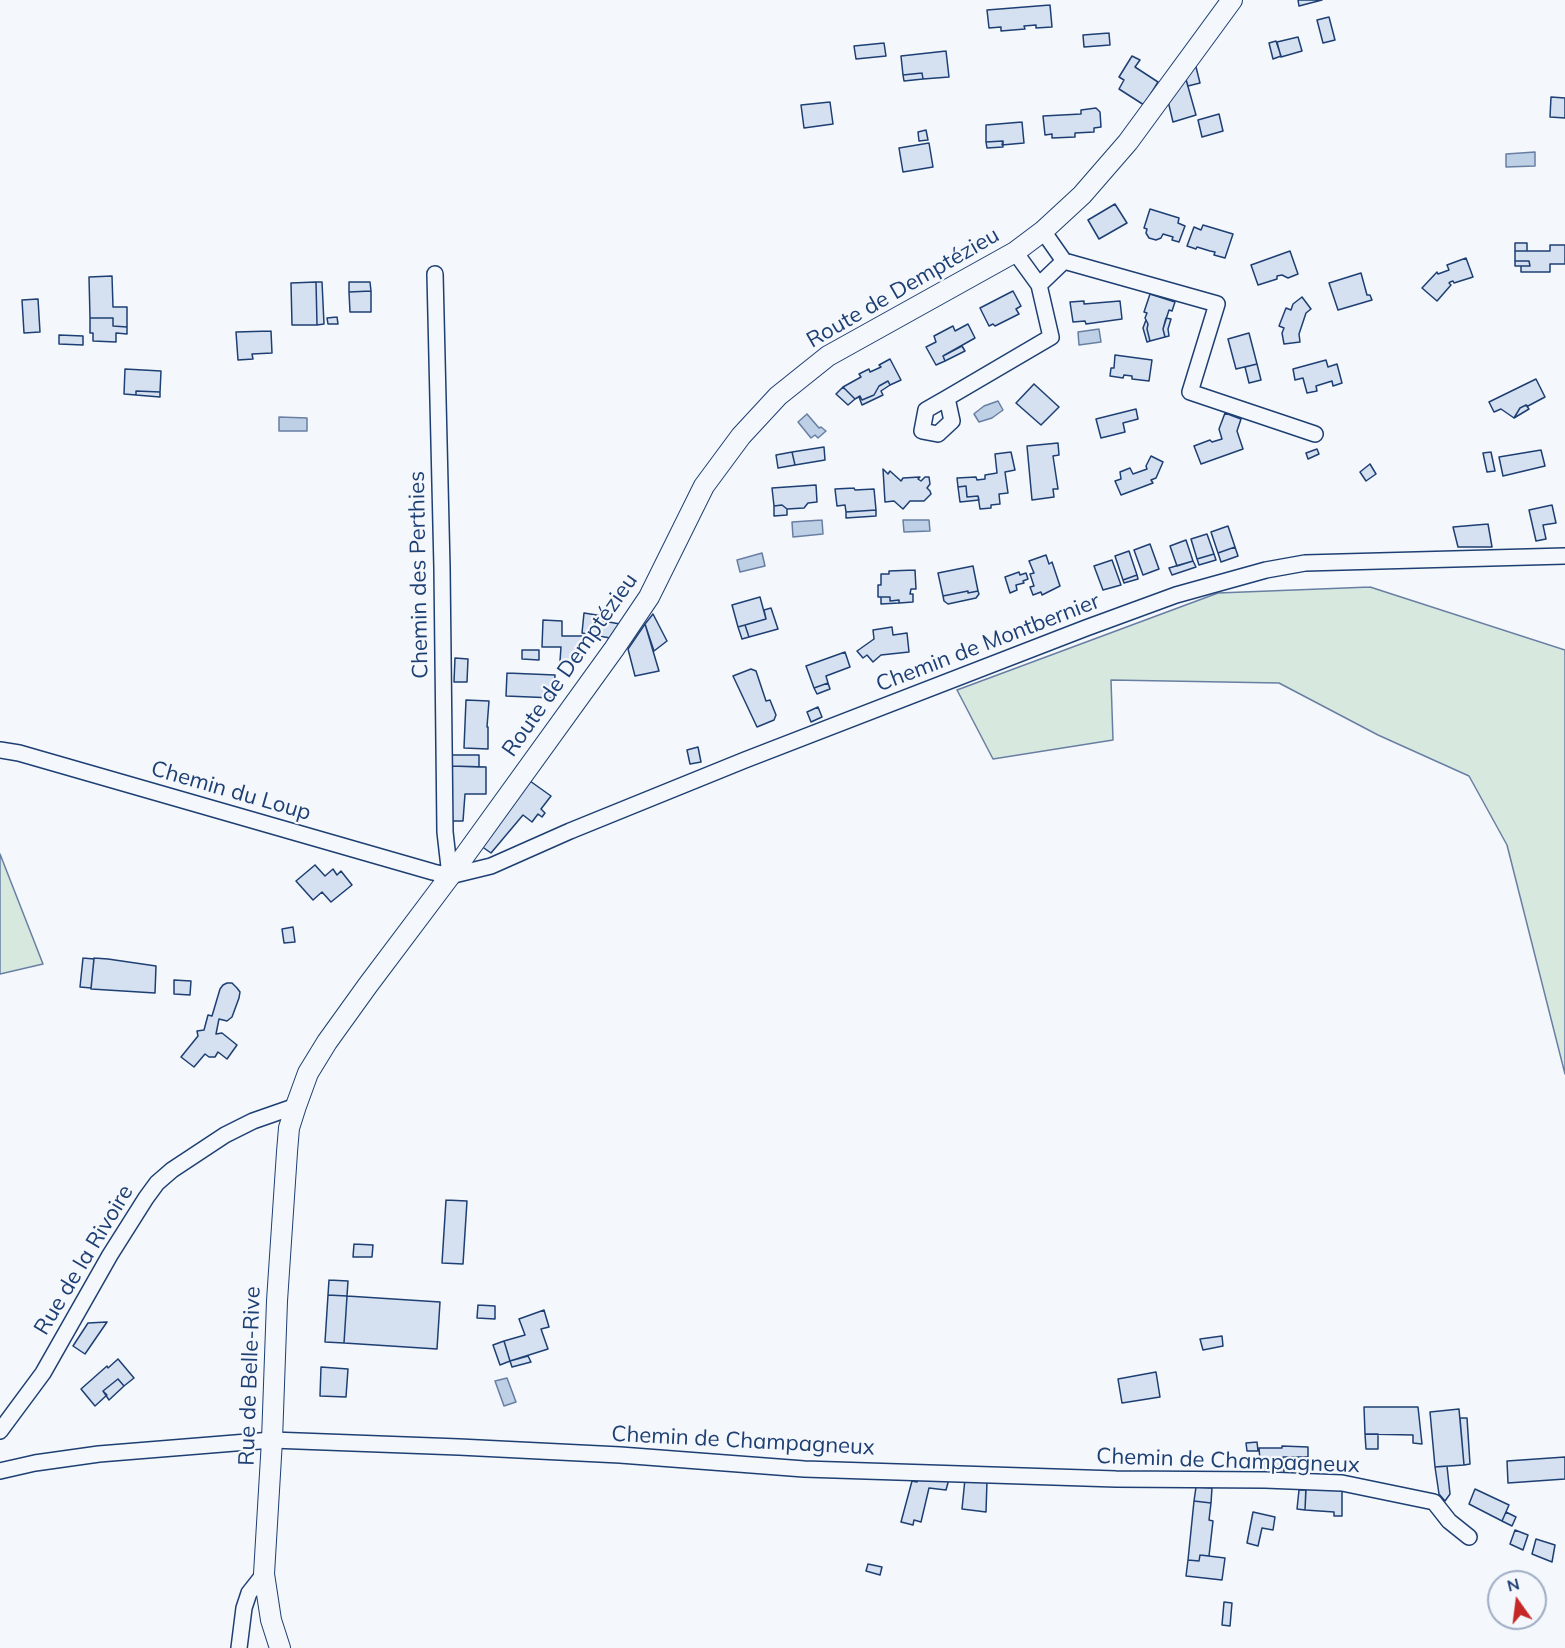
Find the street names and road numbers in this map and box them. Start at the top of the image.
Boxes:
street label: Route de Demptézieu [802,222,1004,354]
street label: Chemin des Perthies [404,471,434,679]
street label: Route de Demptézieu [497,568,643,762]
street label: Chemin de Montbernier [873,588,1103,698]
street label: Chemin du Loup [148,756,314,826]
street label: Rue de la Rivoire [29,1180,139,1340]
street label: Rue de Belle-Rive [234,1286,266,1466]
street label: Chemin de Champagneux [611,1421,875,1461]
street label: Chemin de Champagneux [1096,1443,1360,1479]

